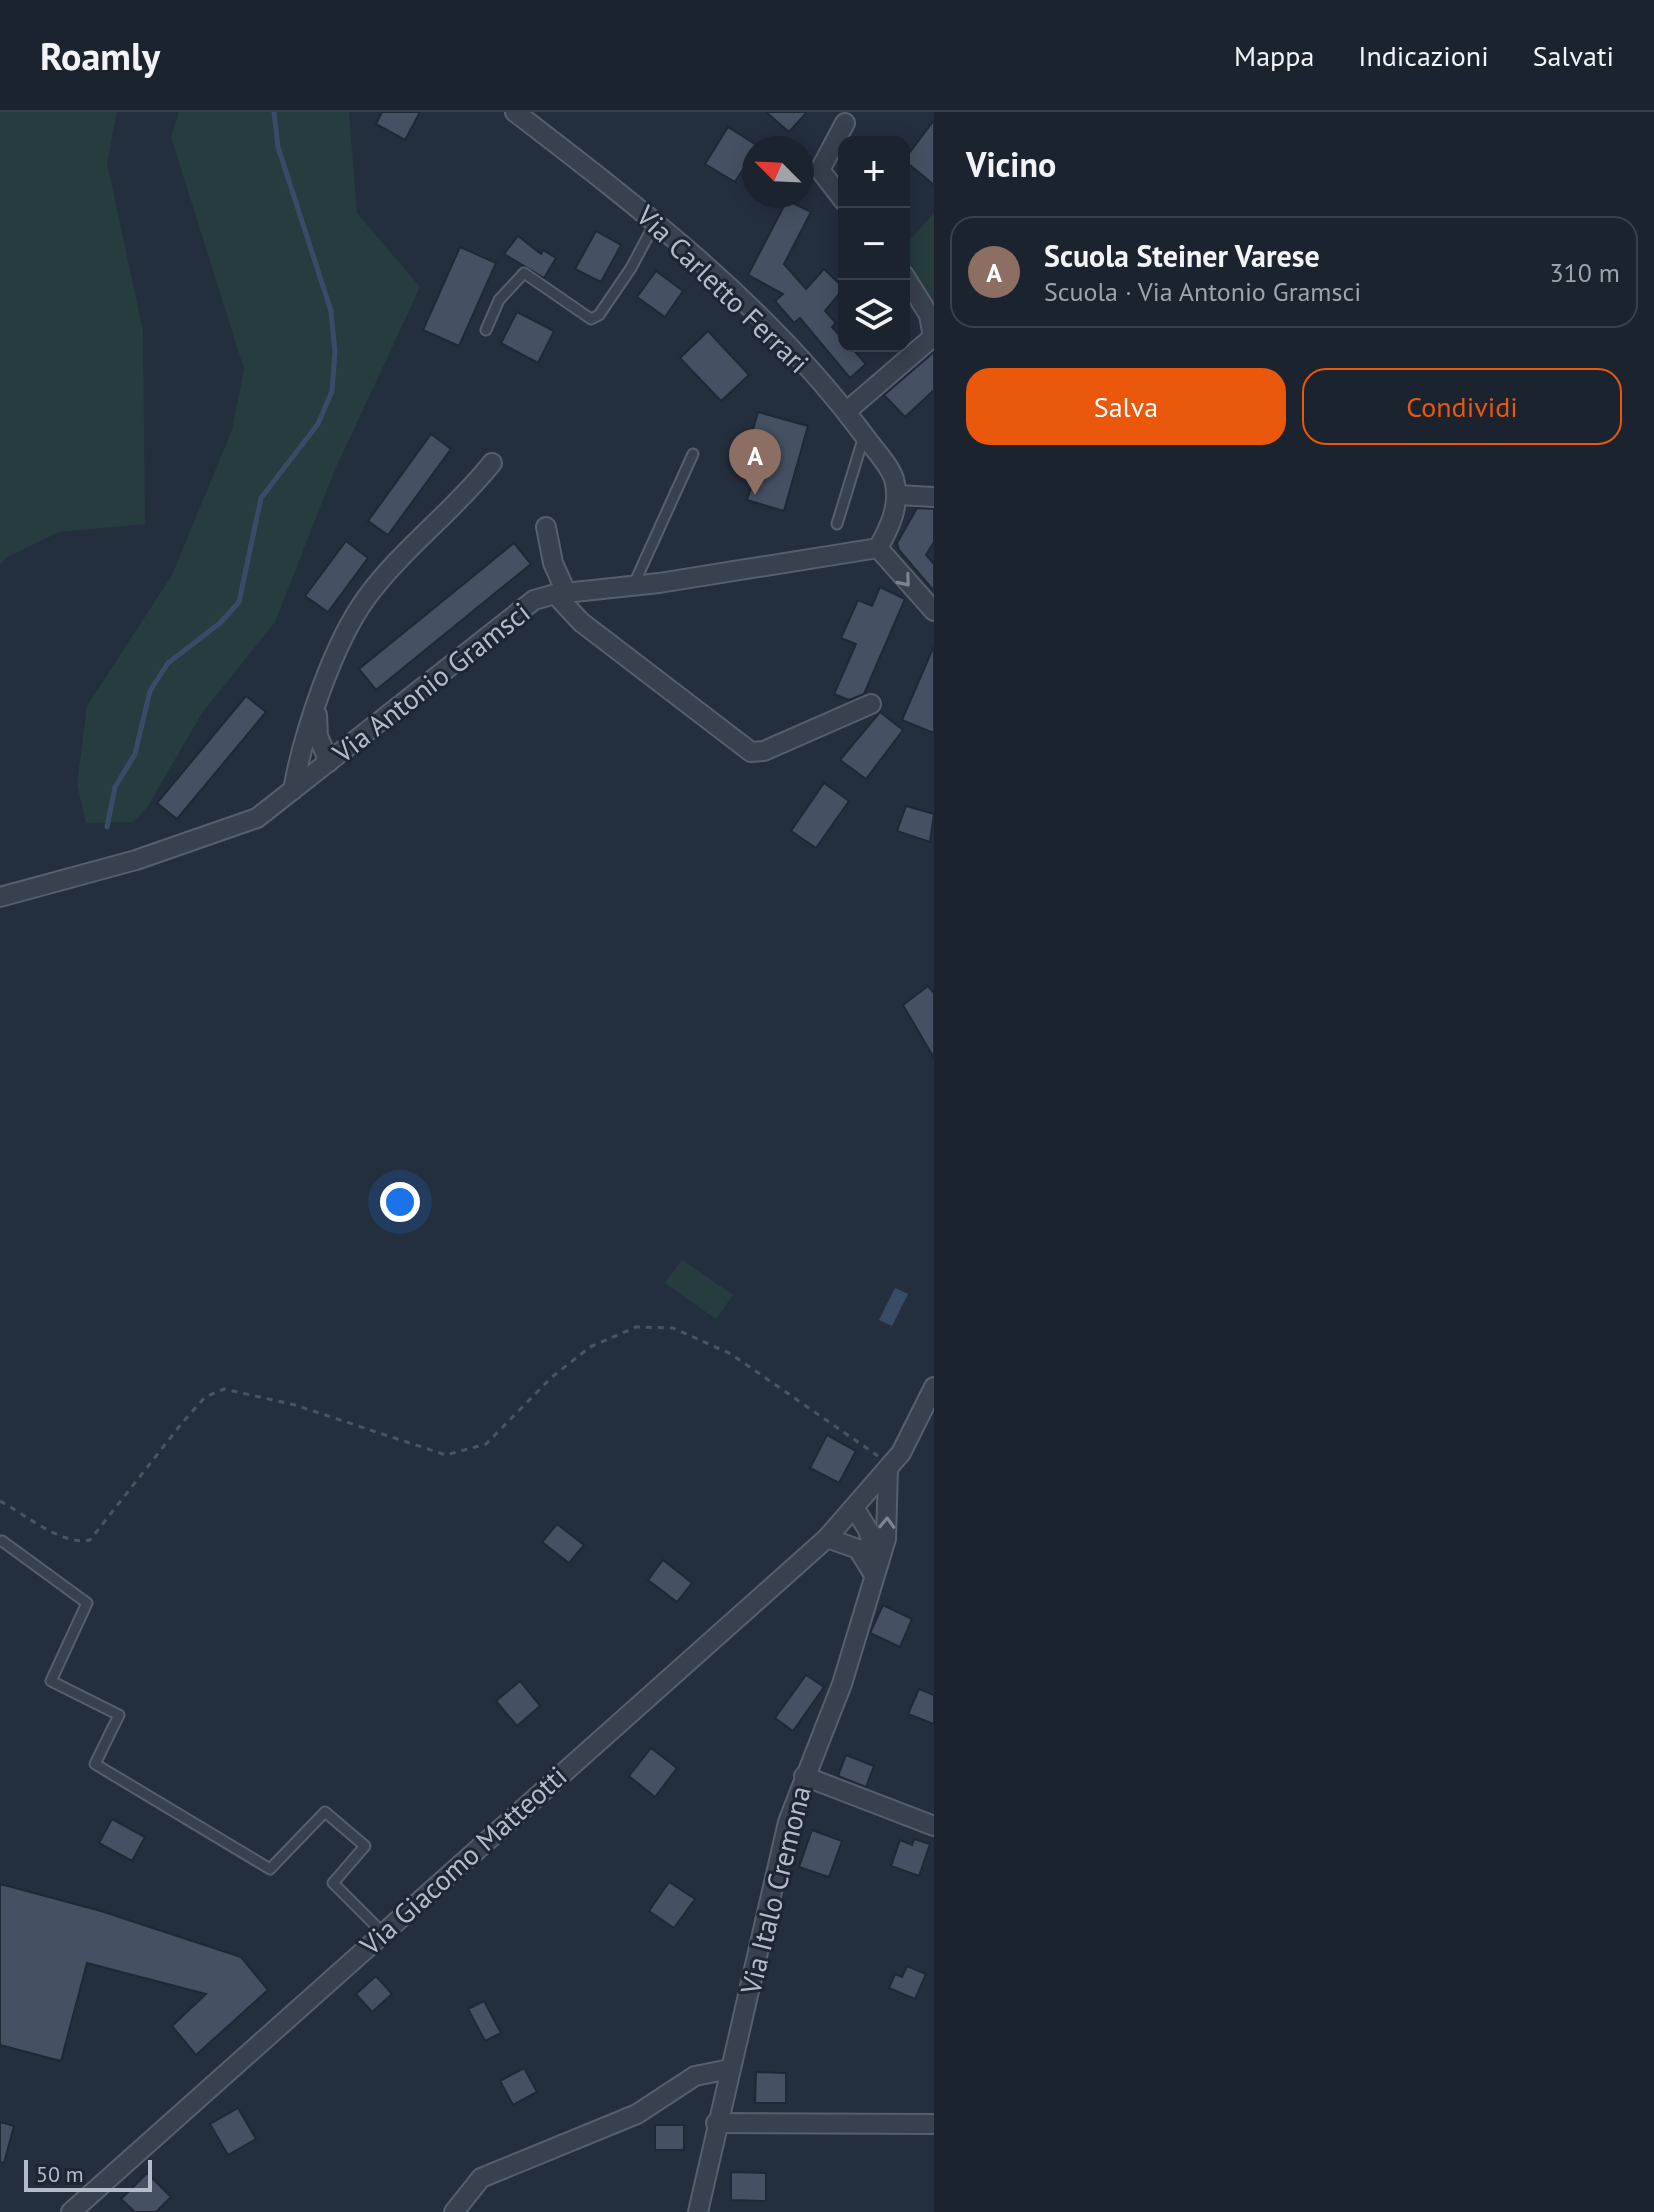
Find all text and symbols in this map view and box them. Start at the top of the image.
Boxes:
text: Roamly [40,31,160,80]
text: Mappa [1234,37,1314,74]
text: Indicazioni [1358,37,1489,74]
text: Salvati [1533,37,1614,74]
north arrow [742,136,814,208]
map controls [838,136,910,352]
button: + [838,136,910,208]
text: Vicino [966,142,1056,186]
street label: Via Carletto Ferrari [628,197,817,381]
button: − [838,208,910,280]
text: Scuola Steiner Varese [1044,236,1320,275]
text: A [986,256,1002,289]
text: 310 m [1549,256,1620,289]
text: Scuola · Via Antonio Gramsci [1044,275,1361,308]
button: layers [838,280,910,352]
button: Salva [966,368,1286,445]
button: Condividi [1302,368,1622,445]
pin: A [729,429,781,495]
one-way arrow [895,571,910,586]
street label: Via Antonio Gramsci [324,593,537,771]
your location [380,1182,420,1222]
one-way arrow [878,1516,895,1529]
street label: Via Giacomo Matteotti [351,1757,574,1963]
street label: Via Italo Cremona [731,1782,819,1999]
scale bar [24,2156,152,2192]
text: 50 m [36,2160,84,2188]

